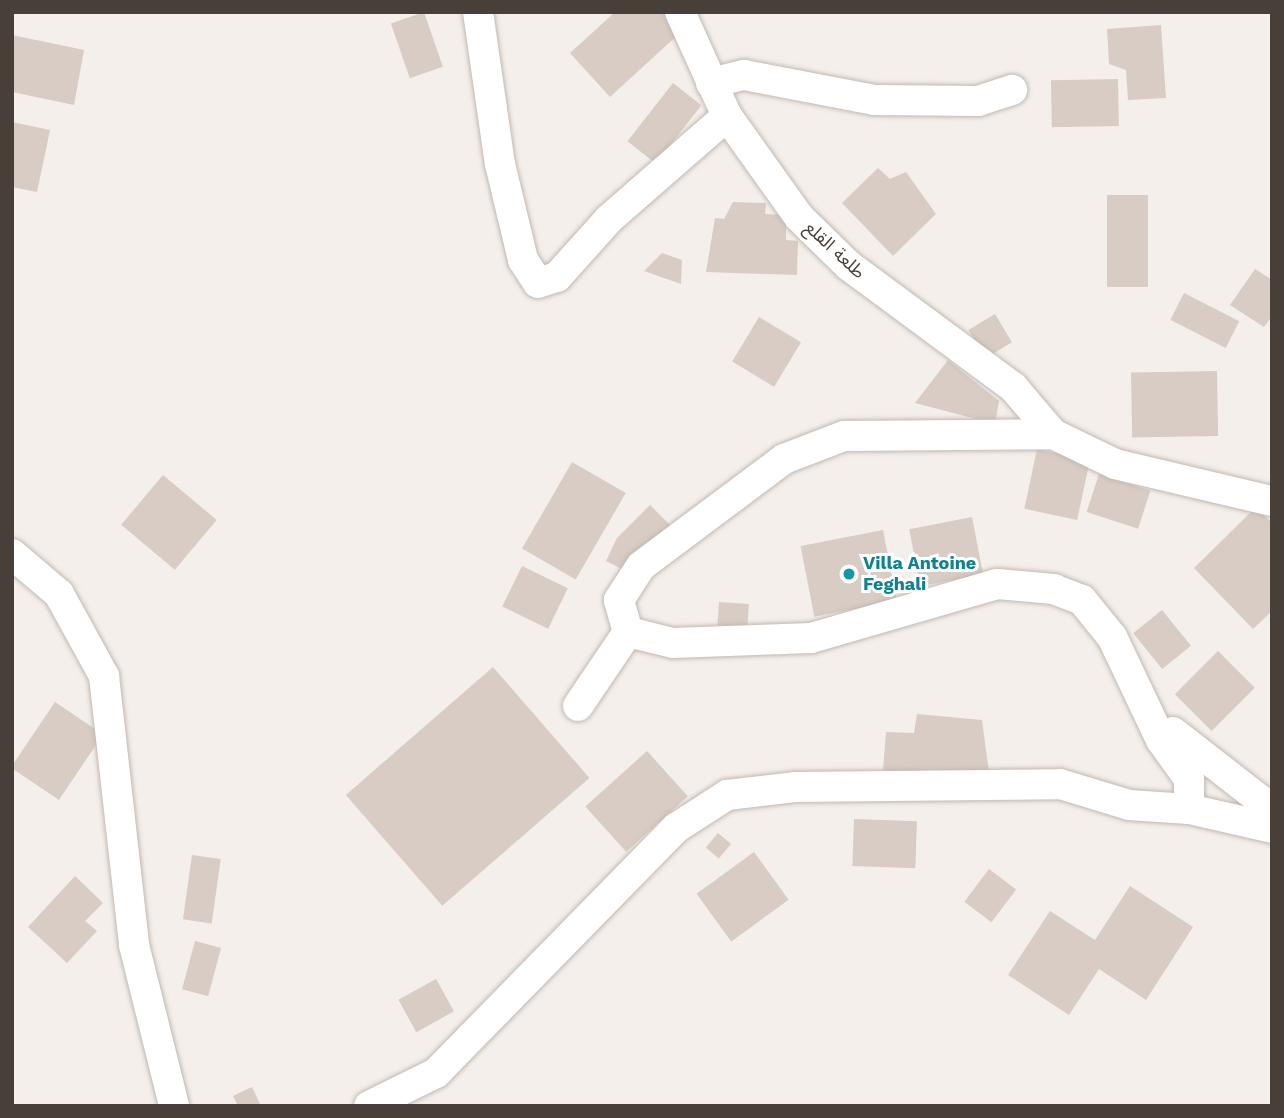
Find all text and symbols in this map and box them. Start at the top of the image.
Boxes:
street label: طلعة القلع [800,217,870,283]
place label: Villa Antoine Feghali [863,553,977,596]
marker: Villa Antoine Feghali [841,566,857,582]

